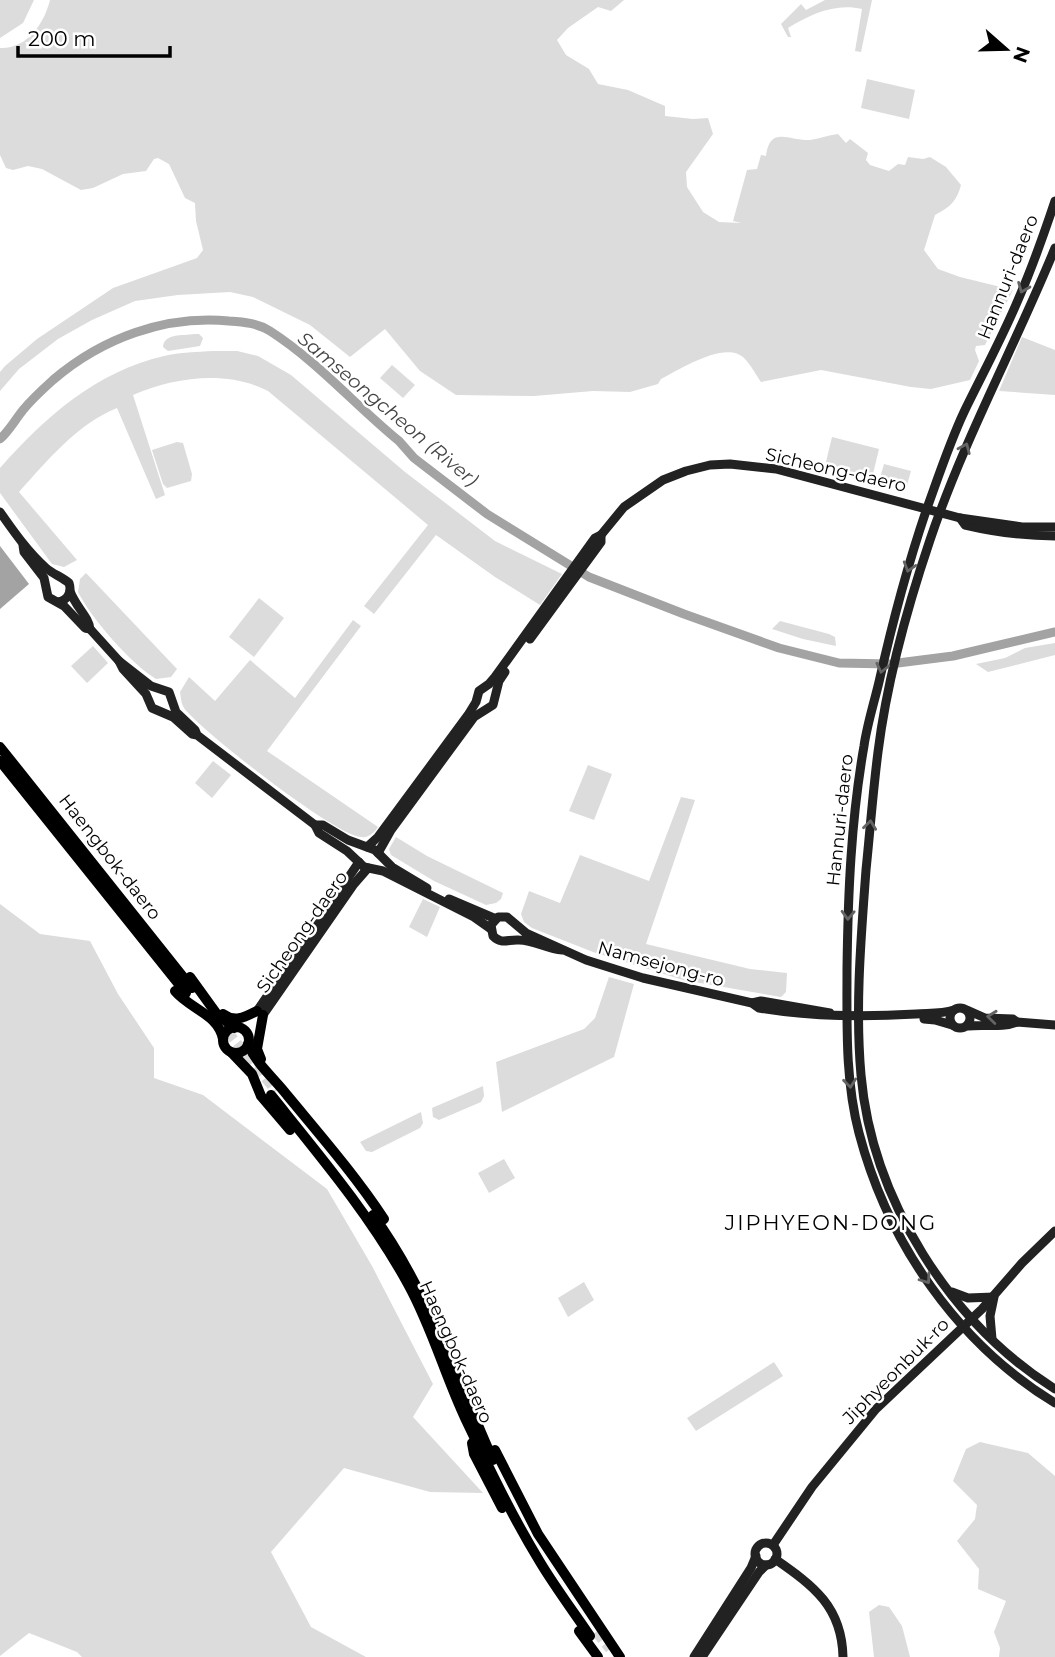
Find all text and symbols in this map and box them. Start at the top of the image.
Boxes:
scale bar [18,14,170,58]
north arrow [971,14,1041,84]
text: 200 m [28,26,95,51]
text: N [1008,43,1035,66]
street label: Hannuri-daero [973,211,1043,343]
one-way arrow [1018,282,1032,294]
water label: Samseongcheon (River) [293,327,483,491]
one-way arrow [957,442,971,455]
street label: Sicheong-daero [763,443,909,497]
one-way arrow [902,561,917,573]
one-way arrow [876,662,891,674]
street label: Hannuri-daero [822,753,858,887]
street label: Haengbok-daero [54,790,166,924]
one-way arrow [863,819,878,831]
street label: Sicheong-daero [252,867,352,997]
one-way arrow [841,910,856,921]
street label: Namsejong-ro [595,937,727,991]
one-way arrow [987,1010,998,1025]
one-way arrow [842,1077,857,1088]
district label: JIPHYEON-DONG [724,1210,937,1235]
one-way arrow [918,1271,930,1284]
street label: Haengbok-daero [415,1277,497,1427]
street label: Jiphyeonbuk-ro [837,1313,954,1430]

